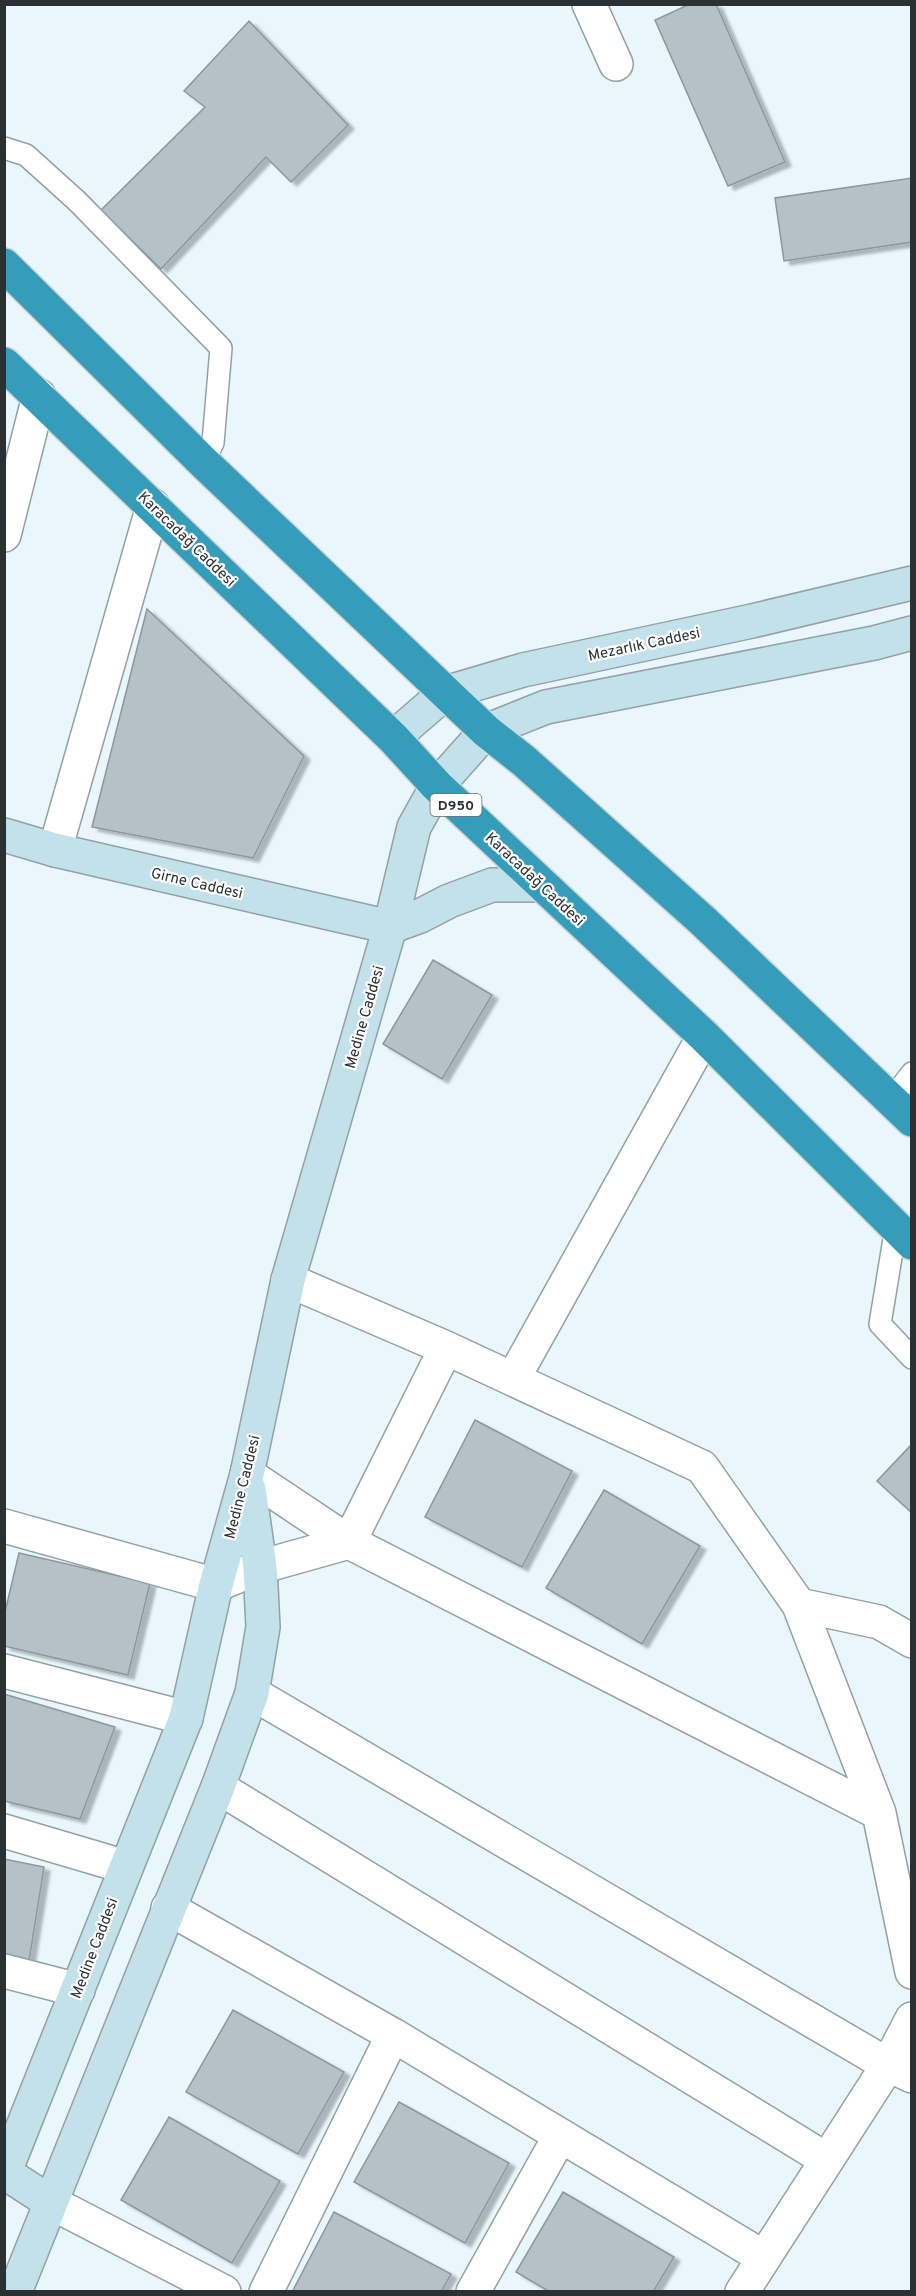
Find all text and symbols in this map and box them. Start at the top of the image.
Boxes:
street label: Karacadağ Caddesi [133,488,239,592]
street label: Mezarlık Caddesi [587,624,702,667]
road number: D950 [430,794,482,816]
street label: Karacadağ Caddesi [480,829,588,931]
street label: Girne Caddesi [149,865,244,904]
street label: Medine Caddesi [342,964,389,1071]
street label: Medine Caddesi [221,1433,266,1541]
street label: Medine Caddesi [67,1895,123,2002]

